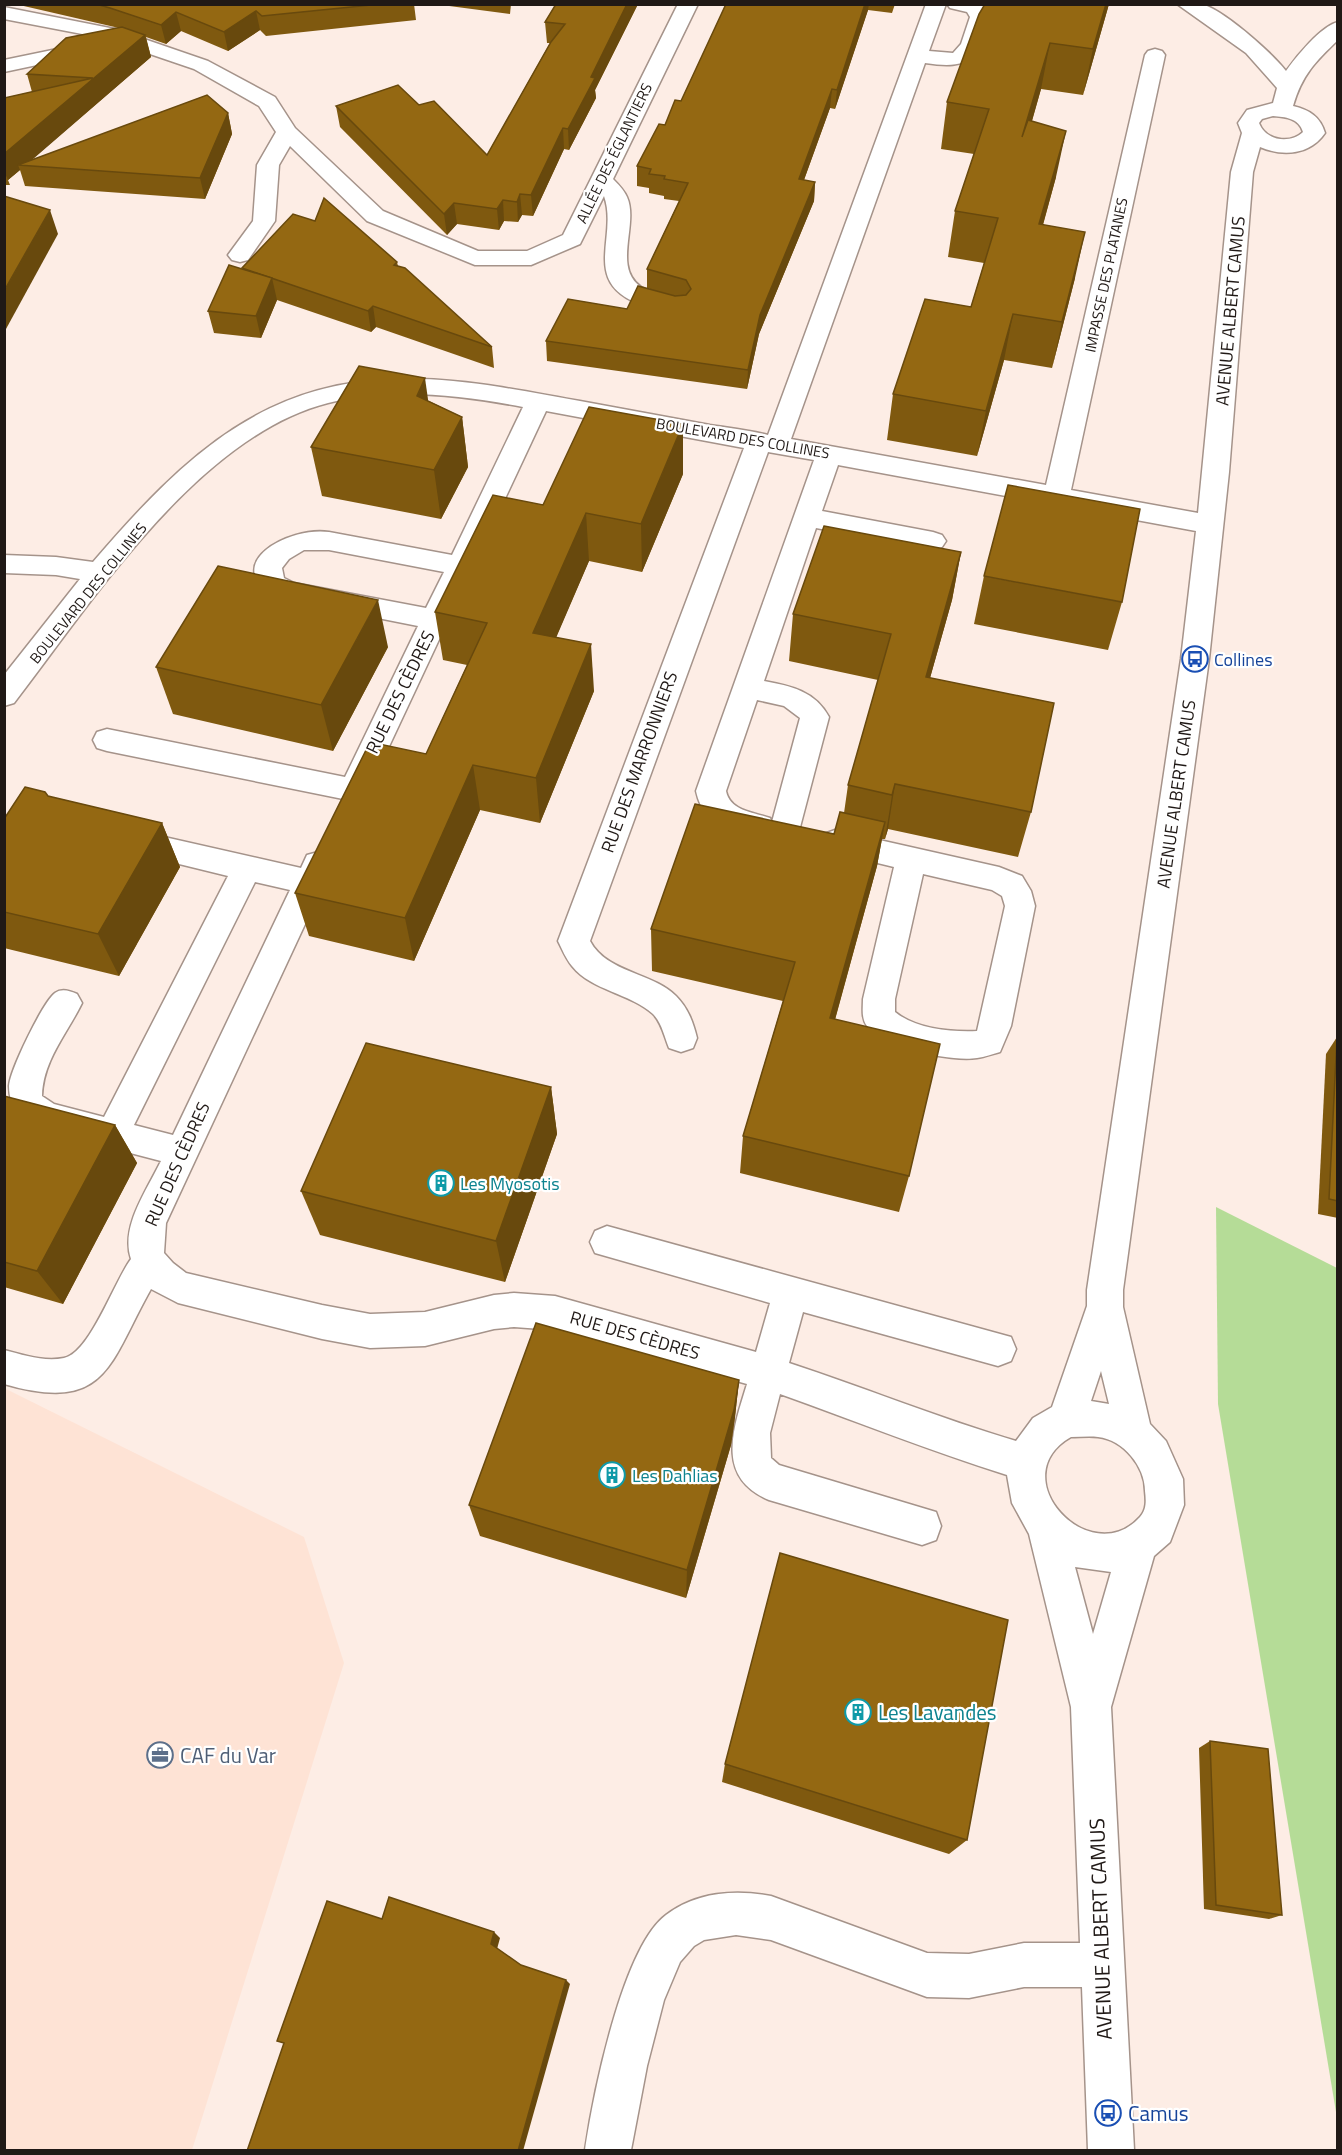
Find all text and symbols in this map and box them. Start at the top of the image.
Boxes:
street label: ALLÉE DES ÉGLANTIERS [570,79,658,227]
street label: IMPASSE DES PLATANES [1078,195,1134,355]
street label: AVENUE ALBERT CAMUS [1208,215,1252,407]
street label: BOULEVARD DES COLLINES [655,411,831,465]
street label: BOULEVARD DES COLLINES [24,518,152,668]
street label: RUE DES CÈDRES [359,626,441,758]
bus stop icon: Collines [1180,644,1210,674]
place label: Collines [1214,646,1273,673]
street label: RUE DES MARRONNIERS [594,668,684,856]
street label: AVENUE ALBERT CAMUS [1149,698,1203,890]
street label: RUE DES CÈDRES [137,1097,217,1231]
building icon: Les Myosotis [426,1168,456,1198]
place label: Les Myosotis [460,1170,560,1197]
street label: RUE DES CÈDRES [567,1304,703,1366]
building icon: Les Dahlias [597,1460,627,1490]
place label: Les Dahlias [632,1462,718,1489]
place label: Les Lavandes [878,1696,997,1728]
building icon: Les Lavandes [843,1697,873,1727]
place label: CAF du Var [180,1739,276,1771]
office icon: CAF du Var [145,1740,175,1770]
street label: AVENUE ALBERT CAMUS [1080,1818,1120,2040]
place label: Camus [1128,2097,1188,2129]
bus stop icon: Camus [1093,2098,1123,2128]

